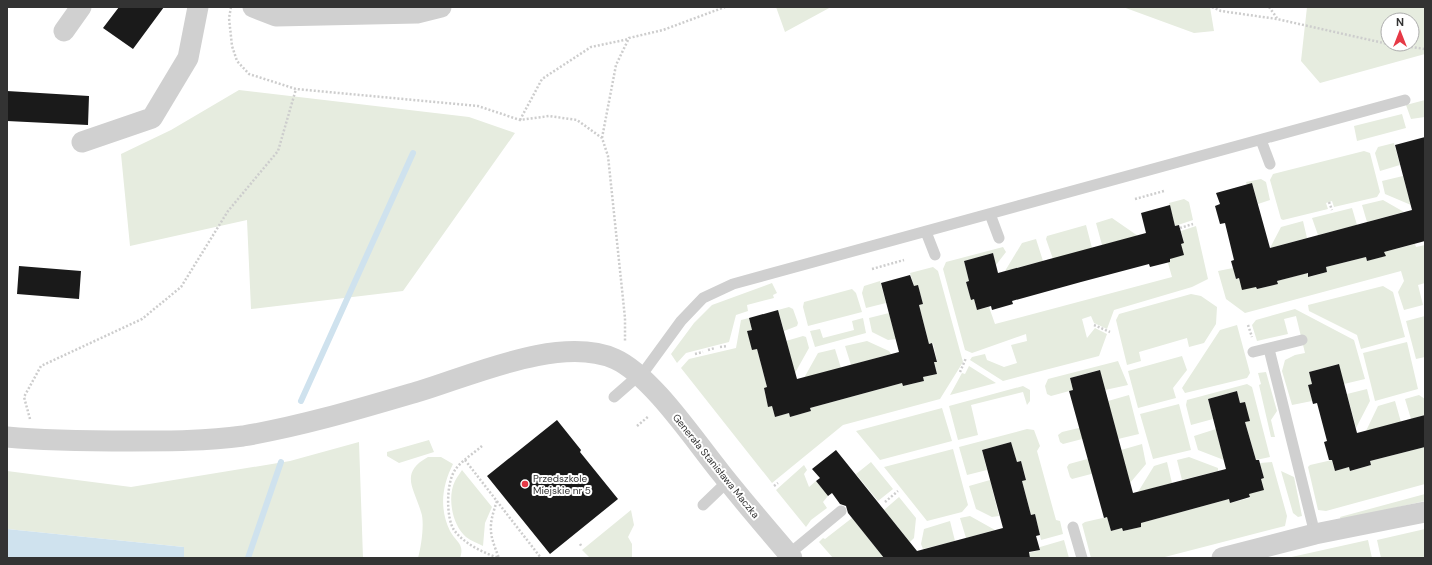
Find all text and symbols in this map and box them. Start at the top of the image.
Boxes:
north arrow [1380,12,1420,52]
text: N [1396,15,1404,29]
street label: Generała Stanisława Maczka [670,411,762,521]
place label: Przedszkole Miejskie nr 5 [533,472,591,497]
marker: Przedszkole Miejskie nr 5 [520,479,530,489]

